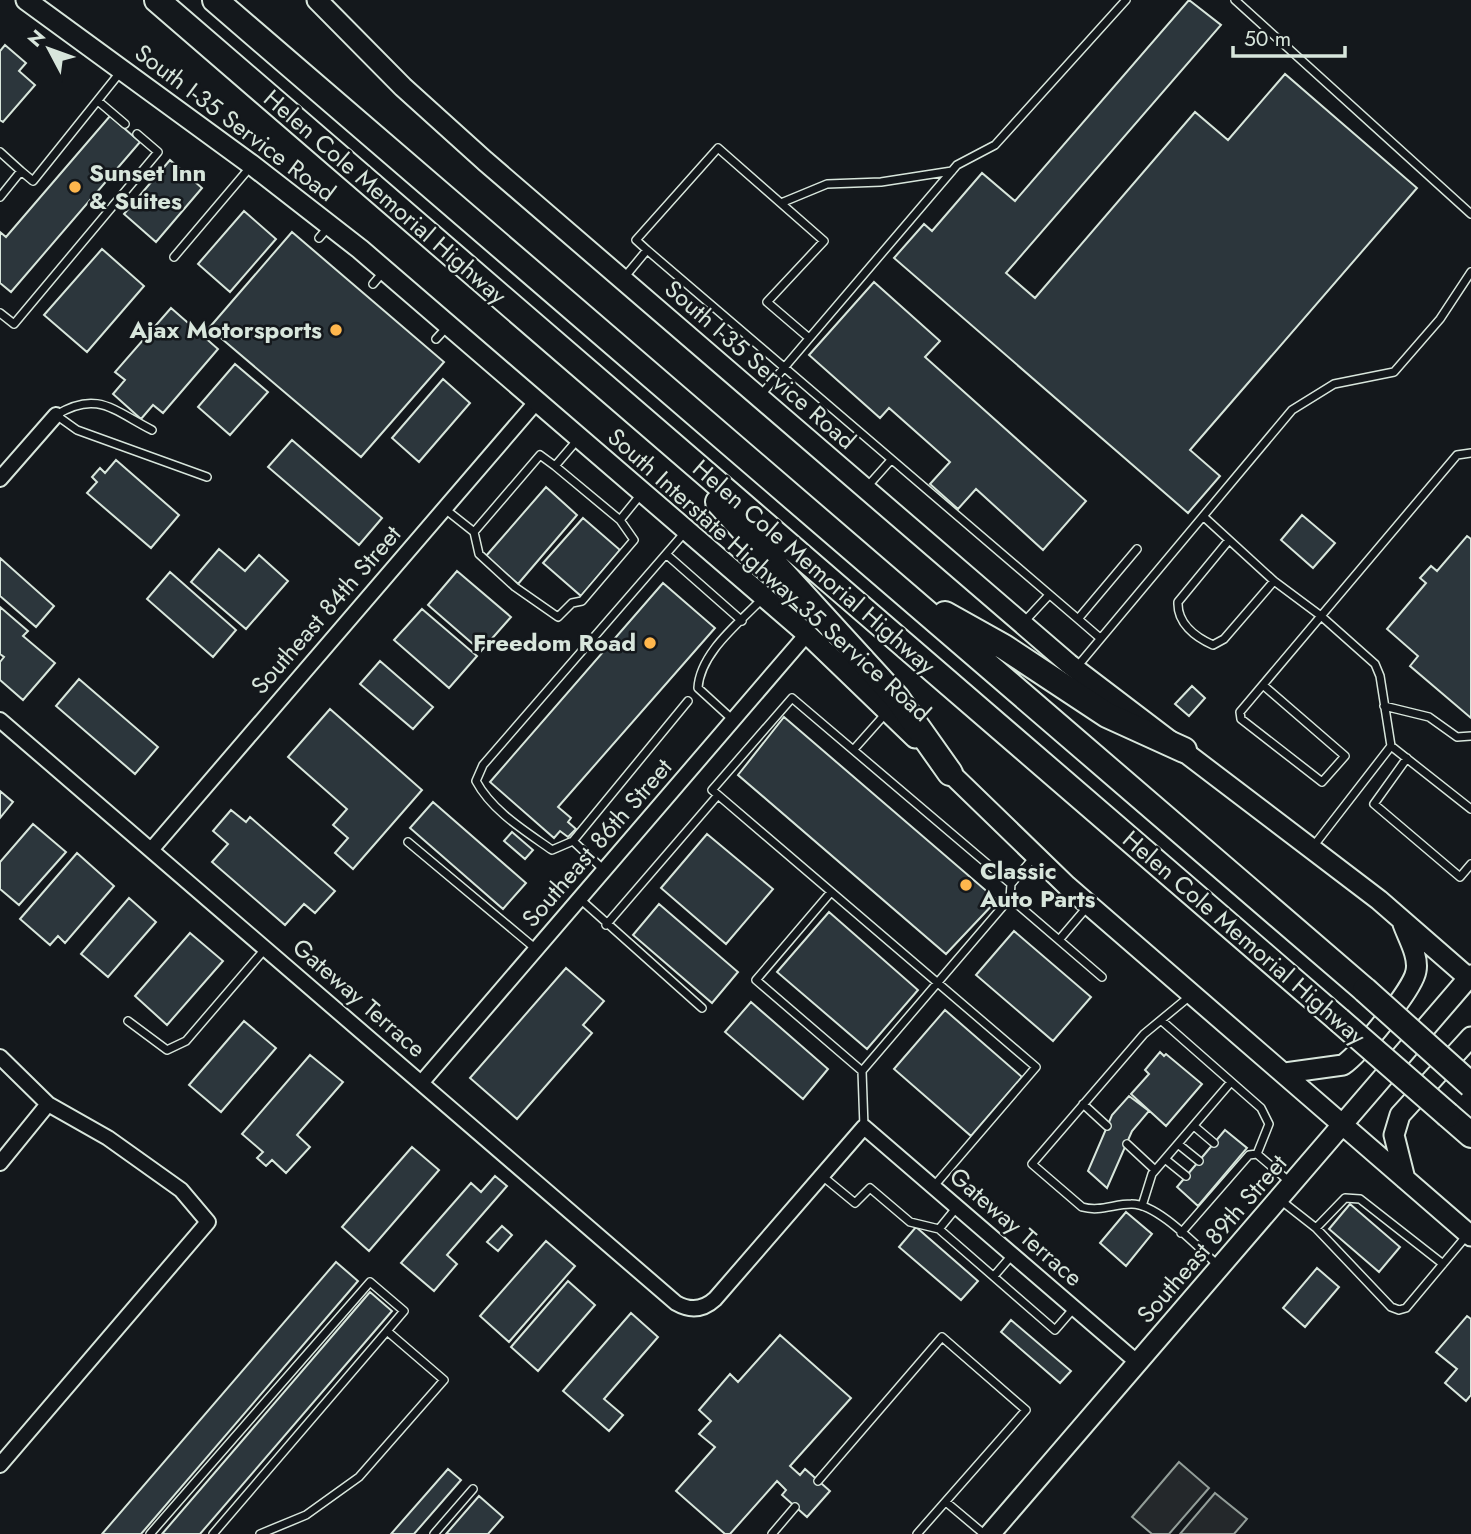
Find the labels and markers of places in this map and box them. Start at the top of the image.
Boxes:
place label: Sunset Inn & Suites [89,155,206,218]
marker: Sunset Inn & Suites [67,179,83,195]
place label: Ajax Motorsports [128,312,322,347]
marker: Ajax Motorsports [328,322,344,338]
place label: Freedom Road [473,625,636,660]
marker: Freedom Road [642,635,658,651]
place label: Classic Auto Parts [979,853,1096,916]
marker: Classic Auto Parts [958,877,974,893]

